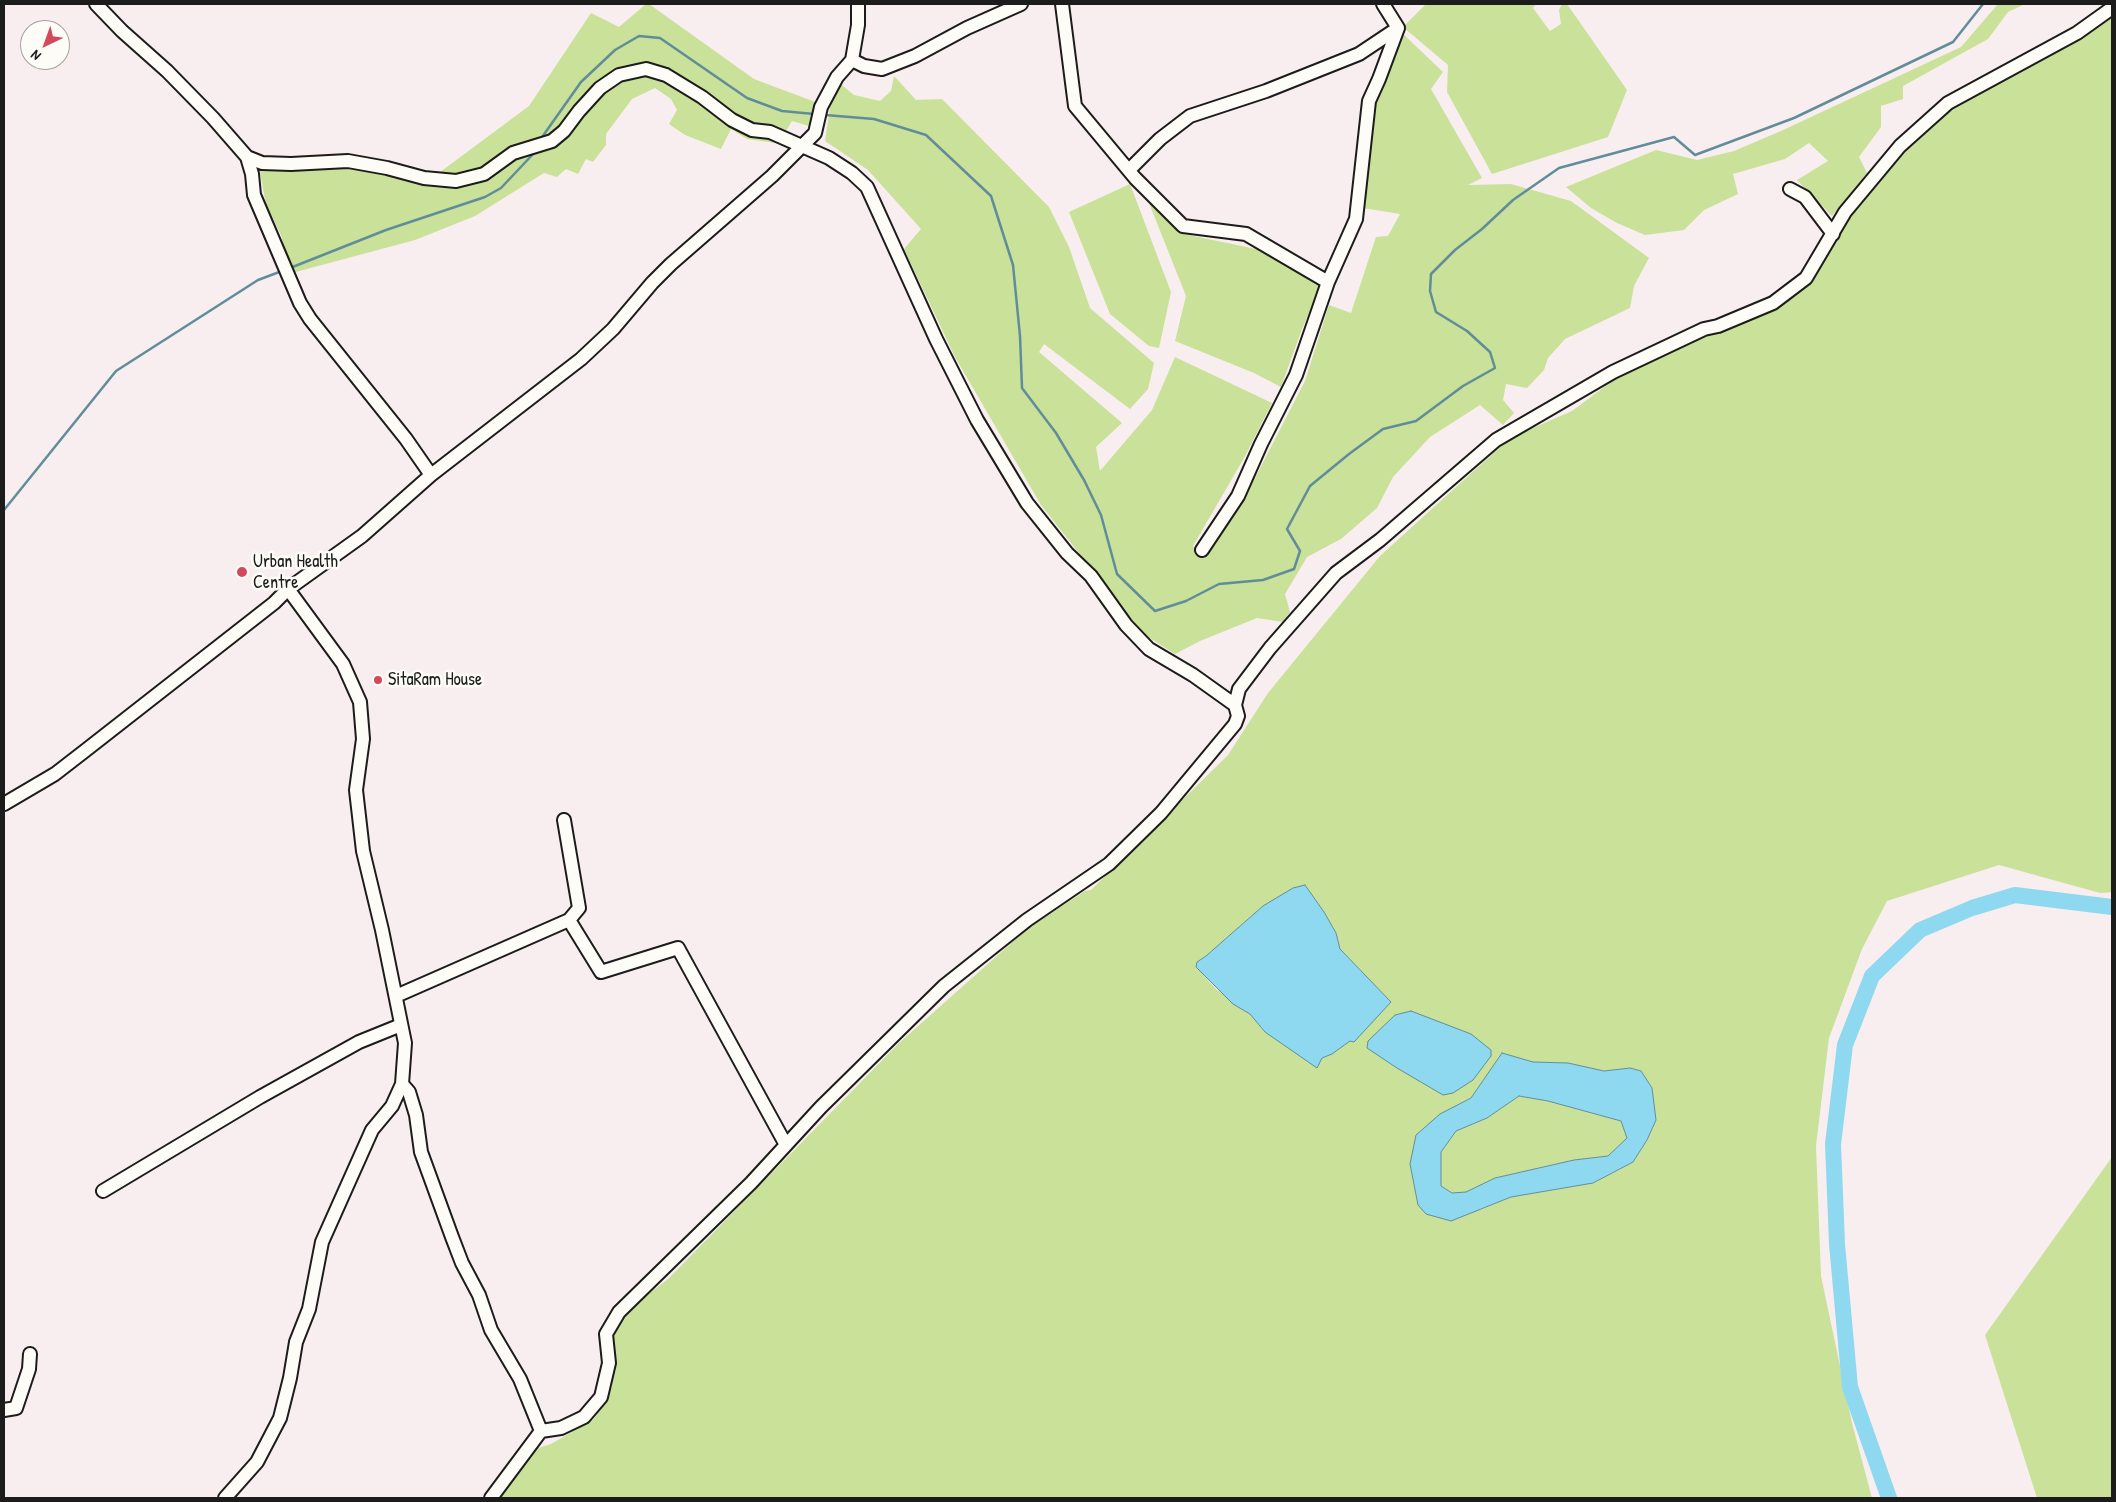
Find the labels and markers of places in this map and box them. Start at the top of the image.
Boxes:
place label: Urban Health Centre [253,551,338,594]
marker: Urban Health Centre [235,565,249,579]
place label: SitaRam House [388,669,482,691]
marker: SitaRam House [372,674,384,686]

